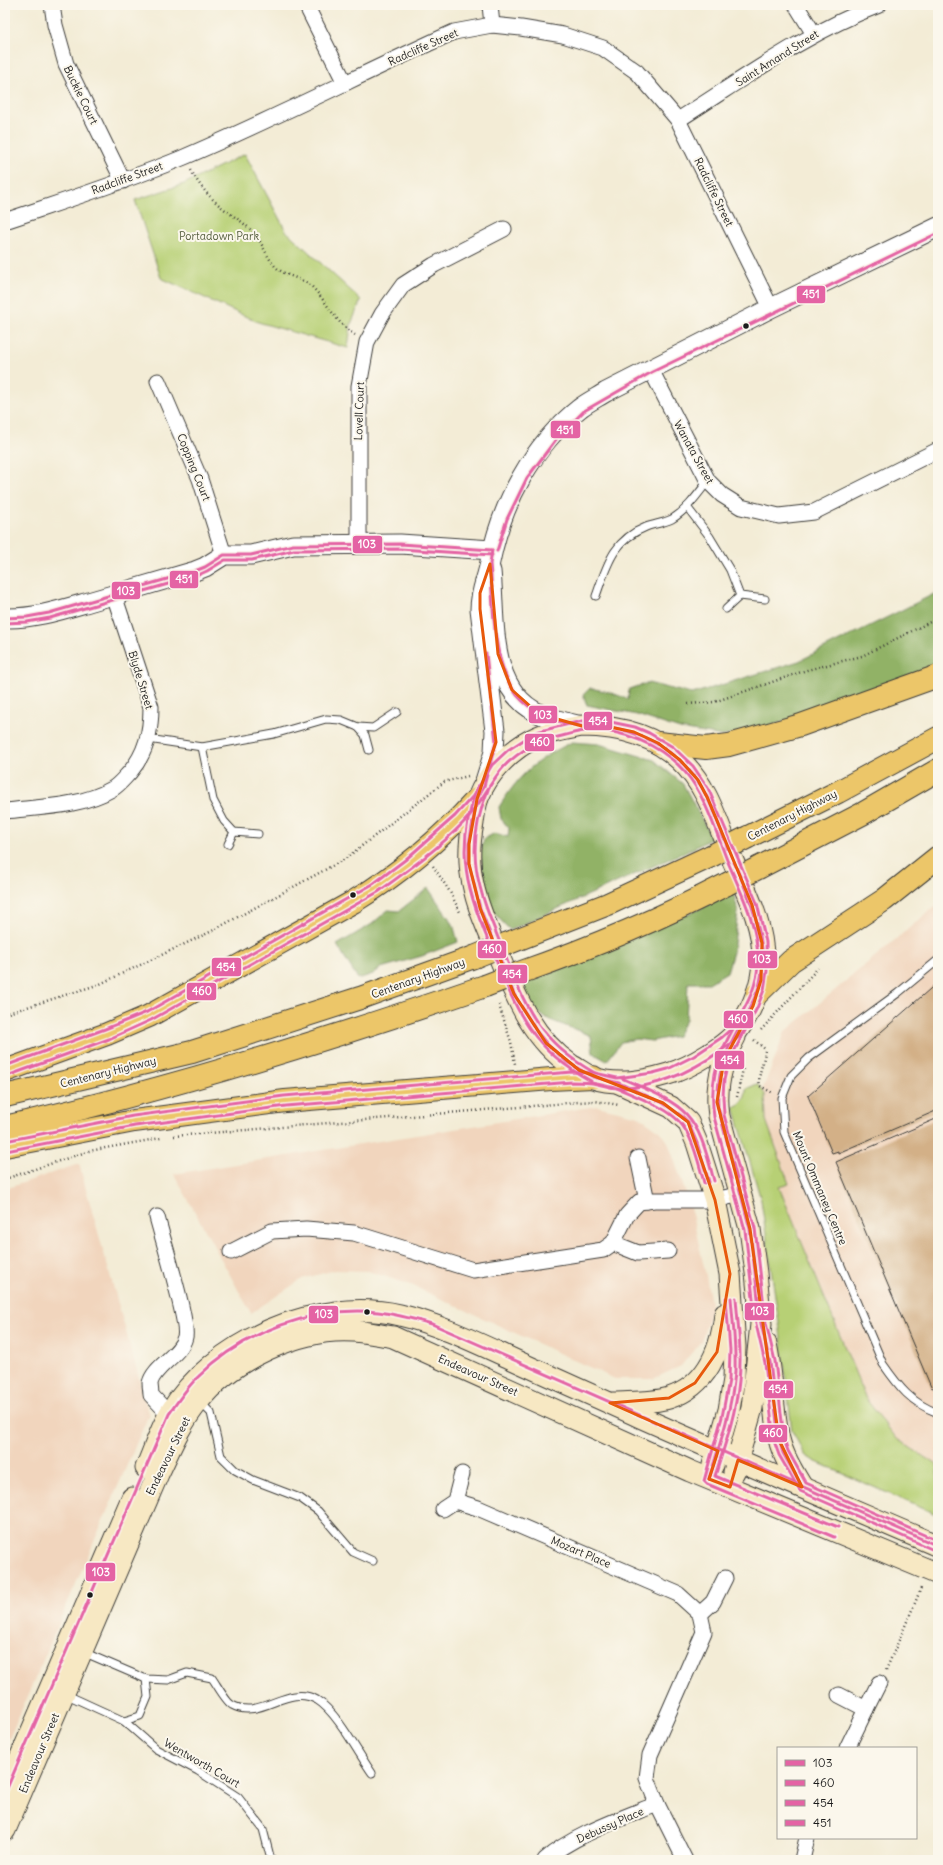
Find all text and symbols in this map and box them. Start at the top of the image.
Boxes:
street label: Radcliffe Street [386,25,460,69]
street label: Saint Amand Street [733,27,821,89]
street label: Buckle Court [61,63,101,127]
street label: Radcliffe Street [691,155,737,229]
street label: Radcliffe Street [89,158,165,197]
park label: Portadown Park [179,229,259,243]
line badge: 451 [796,285,826,304]
text: 451 [802,287,820,301]
unlabelled marker [741,321,751,331]
street label: Lovell Court [351,381,367,441]
street label: Wanata Street [671,418,717,486]
line badge: 451 [550,420,581,439]
text: 451 [556,423,574,437]
street label: Copping Court [174,431,214,503]
line badge: 103 [352,535,383,554]
text: 103 [358,537,376,551]
line badge: 451 [169,570,199,589]
text: 451 [175,572,193,586]
line badge: 103 [111,581,141,600]
text: 103 [117,584,135,598]
street label: Blyde Street [125,649,157,711]
line badge: 103 [528,705,558,724]
text: 103 [534,708,552,722]
line badge: 454 [583,711,613,731]
text: 454 [588,714,608,728]
line badge: 460 [524,733,555,752]
text: 460 [530,735,550,749]
street label: Centenary Highway [745,786,839,844]
unlabelled marker [348,890,358,900]
line badge: 460 [477,940,507,959]
text: 460 [482,942,502,956]
line badge: 103 [747,950,778,969]
text: 103 [753,952,771,966]
street label: Centenary Highway [369,955,467,1001]
line badge: 454 [211,957,242,977]
text: 454 [216,960,236,974]
line badge: 454 [497,964,528,984]
text: 454 [502,967,522,981]
line badge: 460 [186,982,217,1001]
text: 460 [192,984,212,998]
line badge: 460 [723,1010,754,1029]
text: 460 [728,1012,748,1026]
line badge: 454 [714,1050,745,1070]
street label: Centenary Highway [58,1053,158,1091]
text: 454 [720,1053,740,1067]
street label: Mount Ommaney Centre [790,1129,850,1247]
line badge: 103 [744,1302,775,1321]
text: 103 [751,1304,769,1318]
line badge: 103 [308,1305,339,1324]
text: 103 [315,1307,333,1321]
unlabelled marker [362,1307,372,1317]
street label: Endeavour Street [436,1351,520,1399]
line badge: 454 [763,1380,794,1399]
text: 454 [768,1382,788,1396]
street label: Endeavour Street [143,1414,193,1498]
line badge: 460 [758,1424,788,1443]
text: 460 [763,1426,783,1440]
street label: Mozart Place [549,1533,613,1571]
line badge: 103 [85,1562,116,1582]
text: 103 [92,1565,110,1579]
unlabelled marker [85,1590,95,1600]
street label: Endeavour Street [16,1711,62,1795]
street label: Wentworth Court [162,1736,243,1791]
legend [777,1747,917,1839]
text: 103 [813,1755,833,1770]
text: 460 [813,1775,835,1790]
text: 454 [813,1795,834,1810]
street label: Debussy Place [574,1804,646,1846]
text: 451 [813,1815,832,1830]

